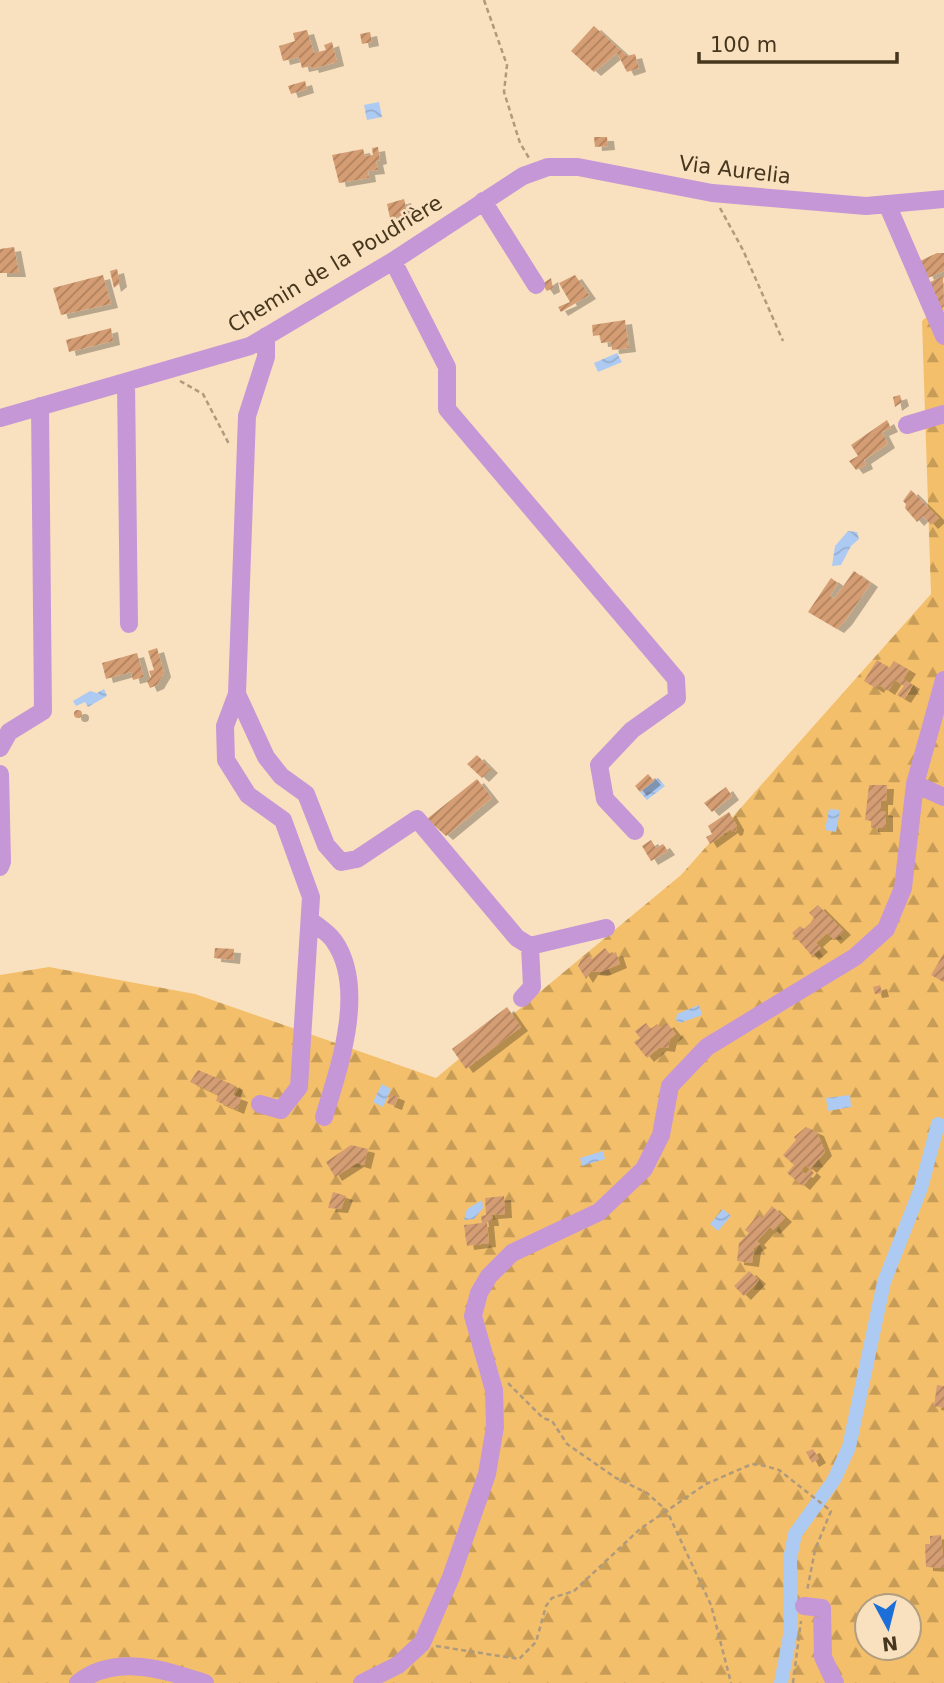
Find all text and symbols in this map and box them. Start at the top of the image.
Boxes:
scale bar [699,21,897,65]
text: 100 m [710,33,777,57]
street label: Via Aurelia [678,151,792,189]
street label: Chemin de la Poudrière [224,191,446,337]
north arrow [853,1592,923,1662]
text: N [881,1632,899,1656]

